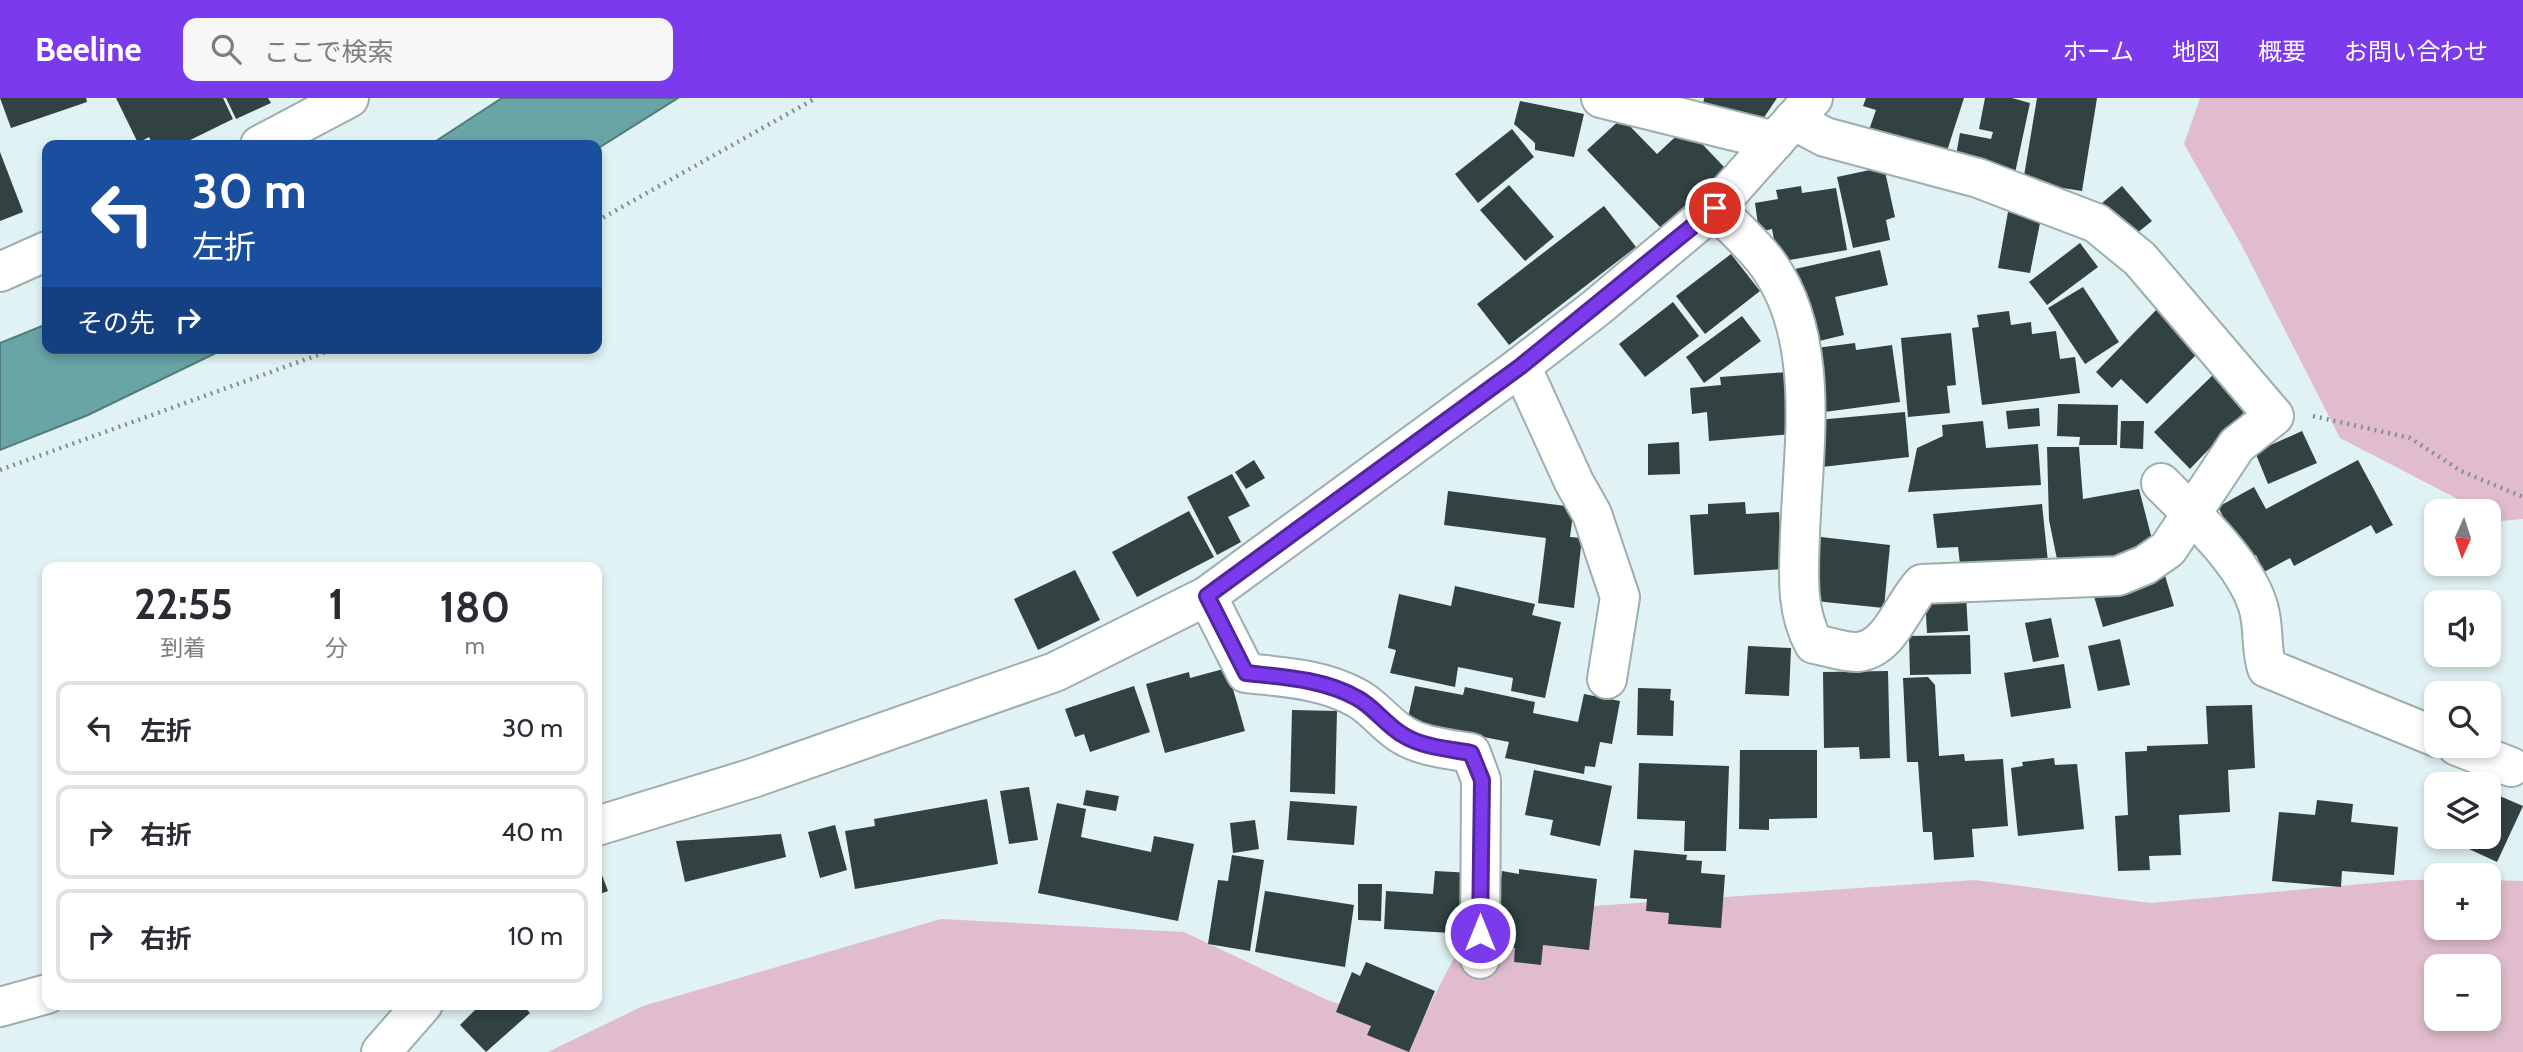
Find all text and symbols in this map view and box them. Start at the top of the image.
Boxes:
search box [183,18,673,81]
text: Beeline [35,29,141,69]
icon: search [207,30,245,68]
text: ここで検索 [263,36,393,68]
text: ホーム [2063,37,2134,66]
text: 地図 [2172,37,2220,66]
text: 概要 [2258,37,2306,66]
text: お問い合わせ [2344,37,2488,66]
text: 30 m [192,161,307,220]
icon: left [77,168,168,259]
pin [1685,178,1745,238]
icon: arrive [1696,189,1734,227]
text: 左折 [192,227,256,266]
icon: right [169,301,207,339]
text: その先 [77,307,155,339]
north arrow [2424,499,2501,576]
map controls [2424,499,2501,1031]
text: 22:55 [134,578,233,630]
text: 1 [328,578,344,630]
text: 180 [440,581,510,633]
button: sound [2424,590,2501,667]
text: m [465,632,485,660]
text: 到着 [160,634,206,662]
text: 分 [325,634,348,662]
button: search [2424,681,2501,758]
icon: left [81,709,119,747]
text: 30 m [502,712,563,744]
text: 左折 [140,715,192,747]
button: layers [2424,772,2501,849]
icon: right [81,813,119,851]
text: 40 m [501,816,563,848]
text: 右折 [140,819,192,851]
button: + [2424,863,2501,940]
position arrow [1443,896,1517,970]
icon: right [81,917,119,955]
text: 10 m [508,920,563,952]
text: 右折 [140,923,192,955]
button: − [2424,954,2501,1031]

